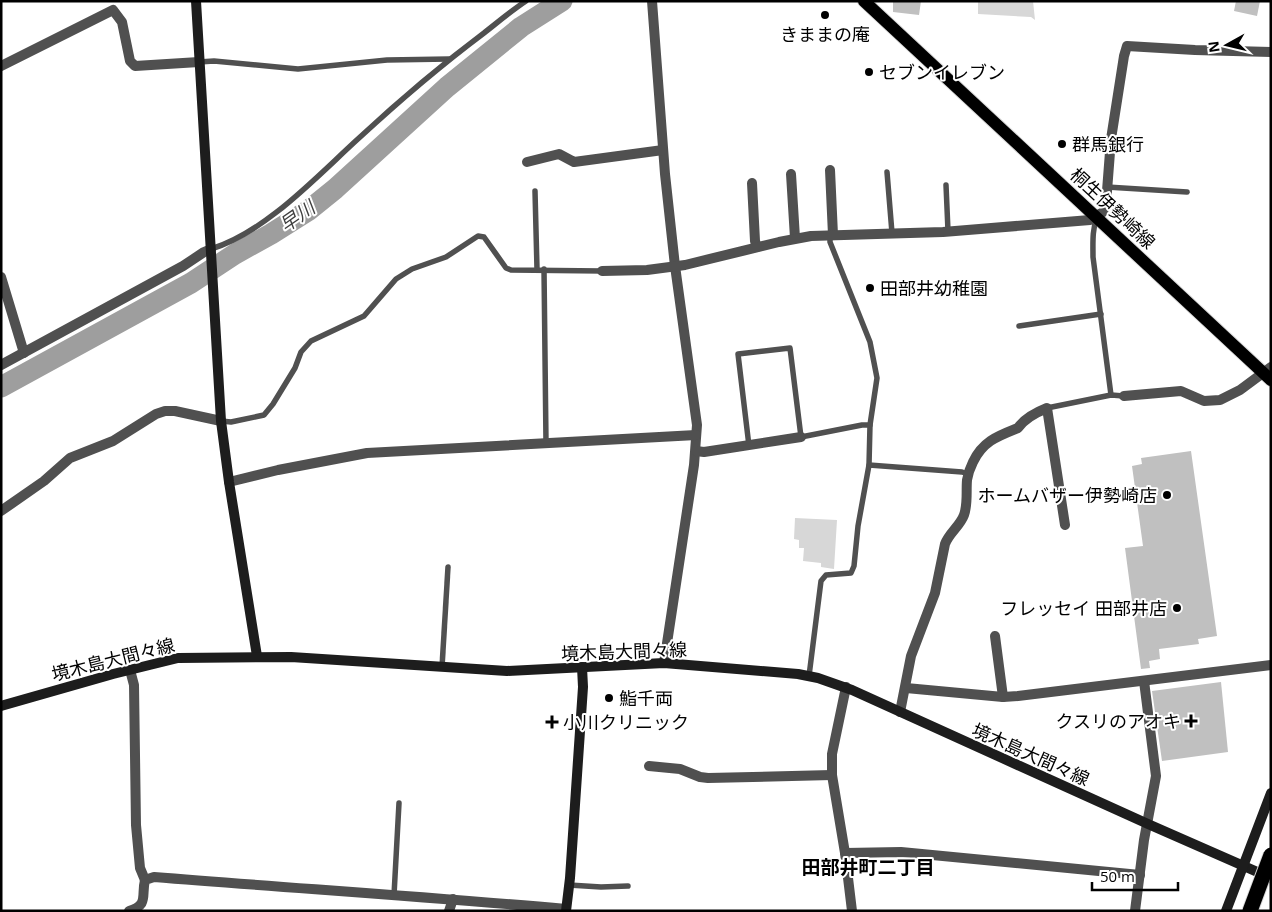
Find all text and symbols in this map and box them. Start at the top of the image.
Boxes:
marker: きままの庵 [819,9,831,21]
north arrow [1202,20,1252,70]
place label: きままの庵 [780,22,870,46]
text: N [1203,40,1224,54]
place label: セブンイレブン [879,60,1005,84]
marker: セブンイレブン [863,66,875,78]
place label: 群馬銀行 [1072,132,1144,156]
marker: 群馬銀行 [1056,138,1068,150]
street label: 桐生伊勢崎線 [1065,162,1161,254]
water label: 早川 [274,193,322,238]
place label: 田部井幼稚園 [880,276,988,300]
marker: 田部井幼稚園 [864,282,876,294]
place label: ホームバザー伊勢崎店 [978,483,1157,507]
marker: ホームバザー伊勢崎店 [1161,489,1173,501]
place label: フレッセイ 田部井店 [1000,596,1167,620]
marker: フレッセイ 田部井店 [1171,602,1183,614]
street label: 境木島大間々線 [49,632,177,686]
street label: 境木島大間々線 [561,637,687,665]
place label: 鮨千両 [619,686,673,710]
marker: 鮨千両 [603,692,615,704]
place label: クスリのアオキ [1056,709,1181,733]
place label: 小川クリニック [563,710,689,734]
marker: 小川クリニック [545,715,559,729]
marker: クスリのアオキ [1185,715,1197,727]
street label: 境木島大間々線 [969,717,1093,791]
district label: 田部井町二丁目 [801,854,935,880]
scale bar [1092,860,1178,892]
text: 50 m [1100,866,1135,886]

